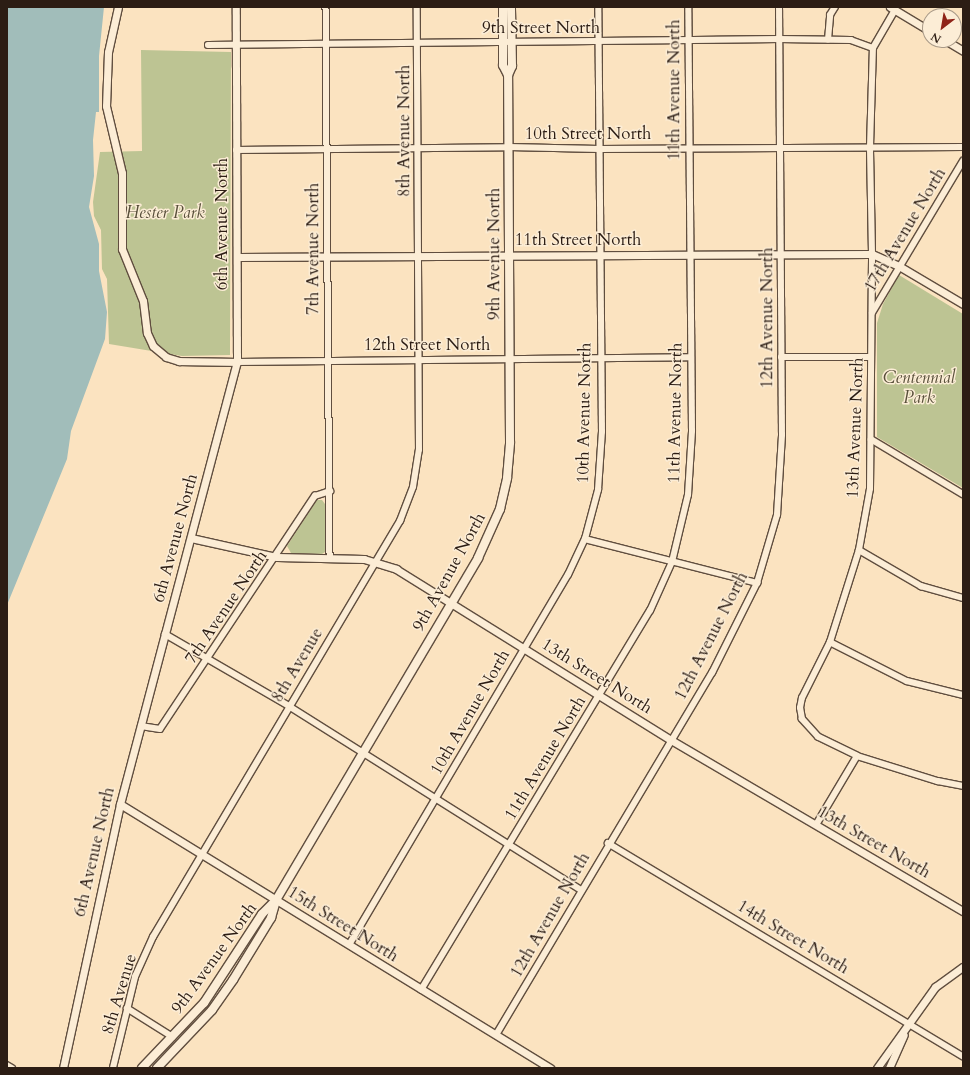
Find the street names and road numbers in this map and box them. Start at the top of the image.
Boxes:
street label: 9th Street North [482,18,600,38]
street label: 11th Avenue North [664,20,684,160]
street label: 8th Avenue North [394,65,414,197]
street label: 10th Street North [525,124,651,144]
street label: 6th Avenue North [212,158,232,290]
street label: 17th Avenue North [860,164,950,296]
street label: 7th Avenue North [303,183,323,315]
street label: 9th Avenue North [484,188,504,320]
street label: 11th Street North [515,230,641,250]
street label: 12th Avenue North [757,248,777,388]
street label: 12th Street North [364,335,490,355]
street label: 10th Avenue North [573,342,595,484]
street label: 11th Avenue North [664,342,686,484]
street label: 13th Avenue North [842,357,868,499]
street label: 6th Avenue North [148,471,202,605]
street label: 9th Avenue North [408,509,490,635]
street label: 7th Avenue North [181,546,271,668]
street label: 12th Avenue North [670,569,752,703]
street label: 8th Avenue [267,624,327,706]
street label: 13th Street North [538,634,656,718]
street label: 10th Avenue North [426,646,514,778]
street label: 11th Avenue North [500,692,590,824]
street label: 6th Avenue North [69,785,119,919]
street label: 13th Street North [814,801,934,883]
street label: 12th Avenue North [506,849,594,981]
street label: 15th Street North [284,882,402,966]
street label: 14th Street North [733,896,853,978]
street label: 9th Avenue North [167,899,261,1017]
street label: 8th Avenue [97,951,141,1037]

